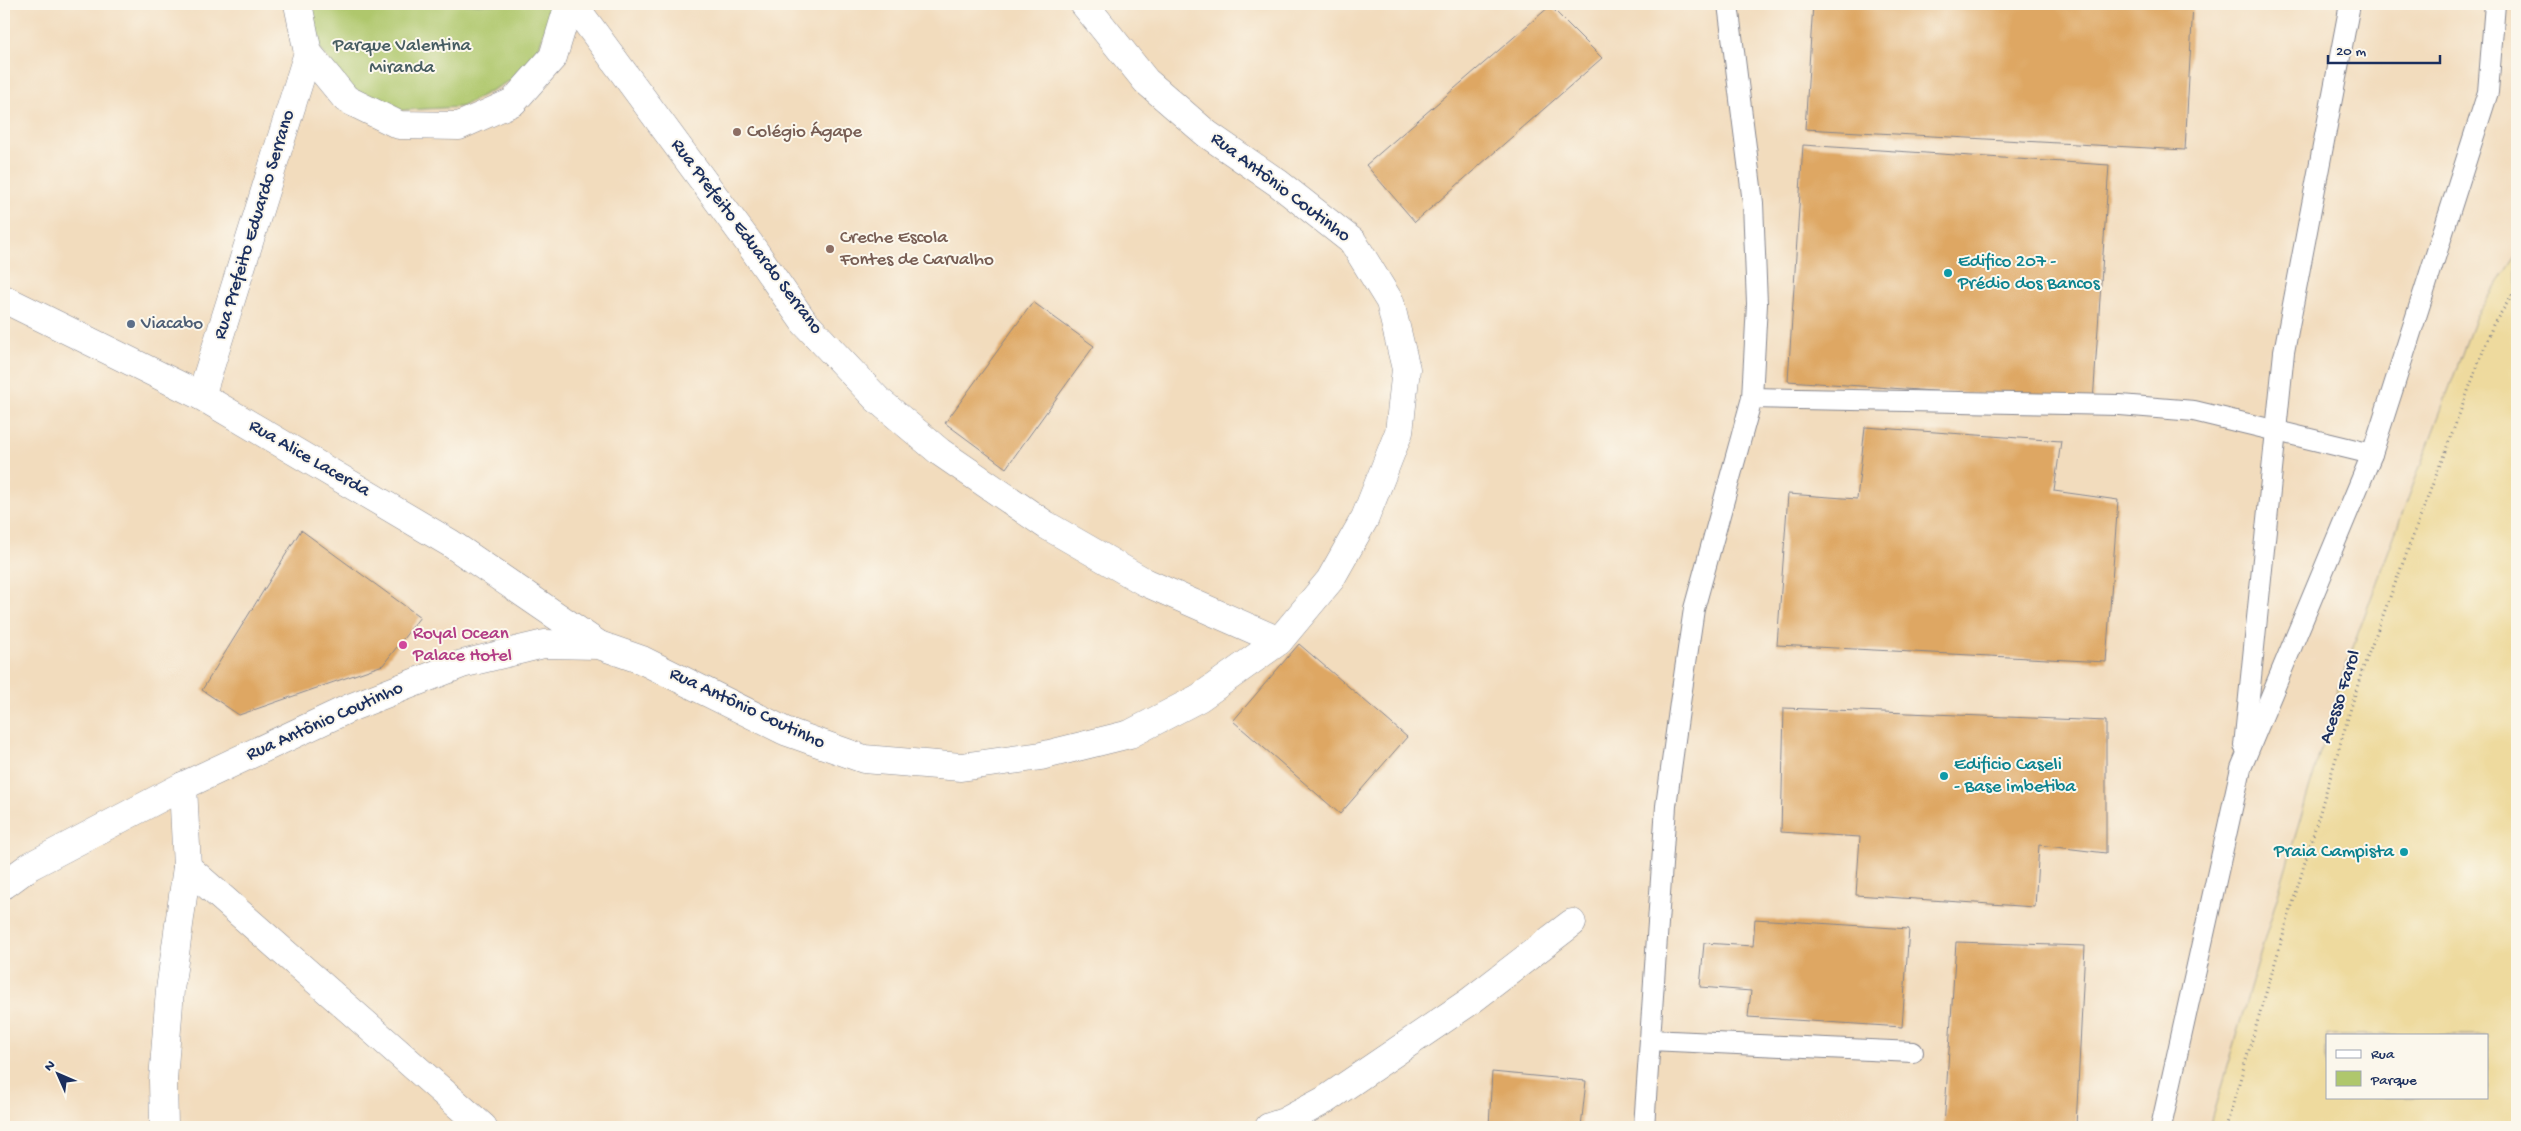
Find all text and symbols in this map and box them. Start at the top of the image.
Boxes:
scale bar [2328,32,2441,64]
park label: Parque Valentina Miranda [332,35,472,80]
text: 20 m [2336,43,2366,61]
street label: Rua Prefeito Eduardo Serrano [209,107,301,343]
place label: Colégio Ágape [747,121,862,144]
marker: Colégio Ágape [731,126,743,138]
street label: Rua Antônio Coutinho [1205,128,1355,248]
street label: Rua Prefeito Eduardo Serrano [665,135,827,339]
place label: Creche Escola Fontes de Carvalho [839,227,994,272]
marker: Creche Escola Fontes de Carvalho [824,243,836,255]
place label: Edifico 207 - Prédio dos Bancos [1957,251,2101,296]
marker: Edifico 207 - Prédio dos Bancos [1942,267,1954,279]
place label: Viacabo [140,313,203,336]
marker: Viacabo [125,318,137,330]
street label: Rua Alice Lacerda [244,415,375,504]
place label: Royal Ocean Palace Hotel [412,623,512,668]
marker: Royal Ocean Palace Hotel [397,639,409,651]
street label: Acesso Farol [2315,647,2367,747]
street label: Rua Antônio Coutinho [665,663,829,755]
street label: Rua Antônio Coutinho [243,677,407,767]
place label: Edificio Caseli - Base imbetiba [1954,754,2077,799]
marker: Edificio Caseli - Base imbetiba [1938,770,1950,782]
place label: Praia Campista [2273,841,2395,864]
marker: Praia Campista [2398,846,2410,858]
legend [2326,1034,2488,1098]
text: Rua [2371,1046,2395,1064]
north arrow [32,1048,82,1098]
text: N [41,1057,60,1076]
text: Parque [2370,1072,2417,1090]

